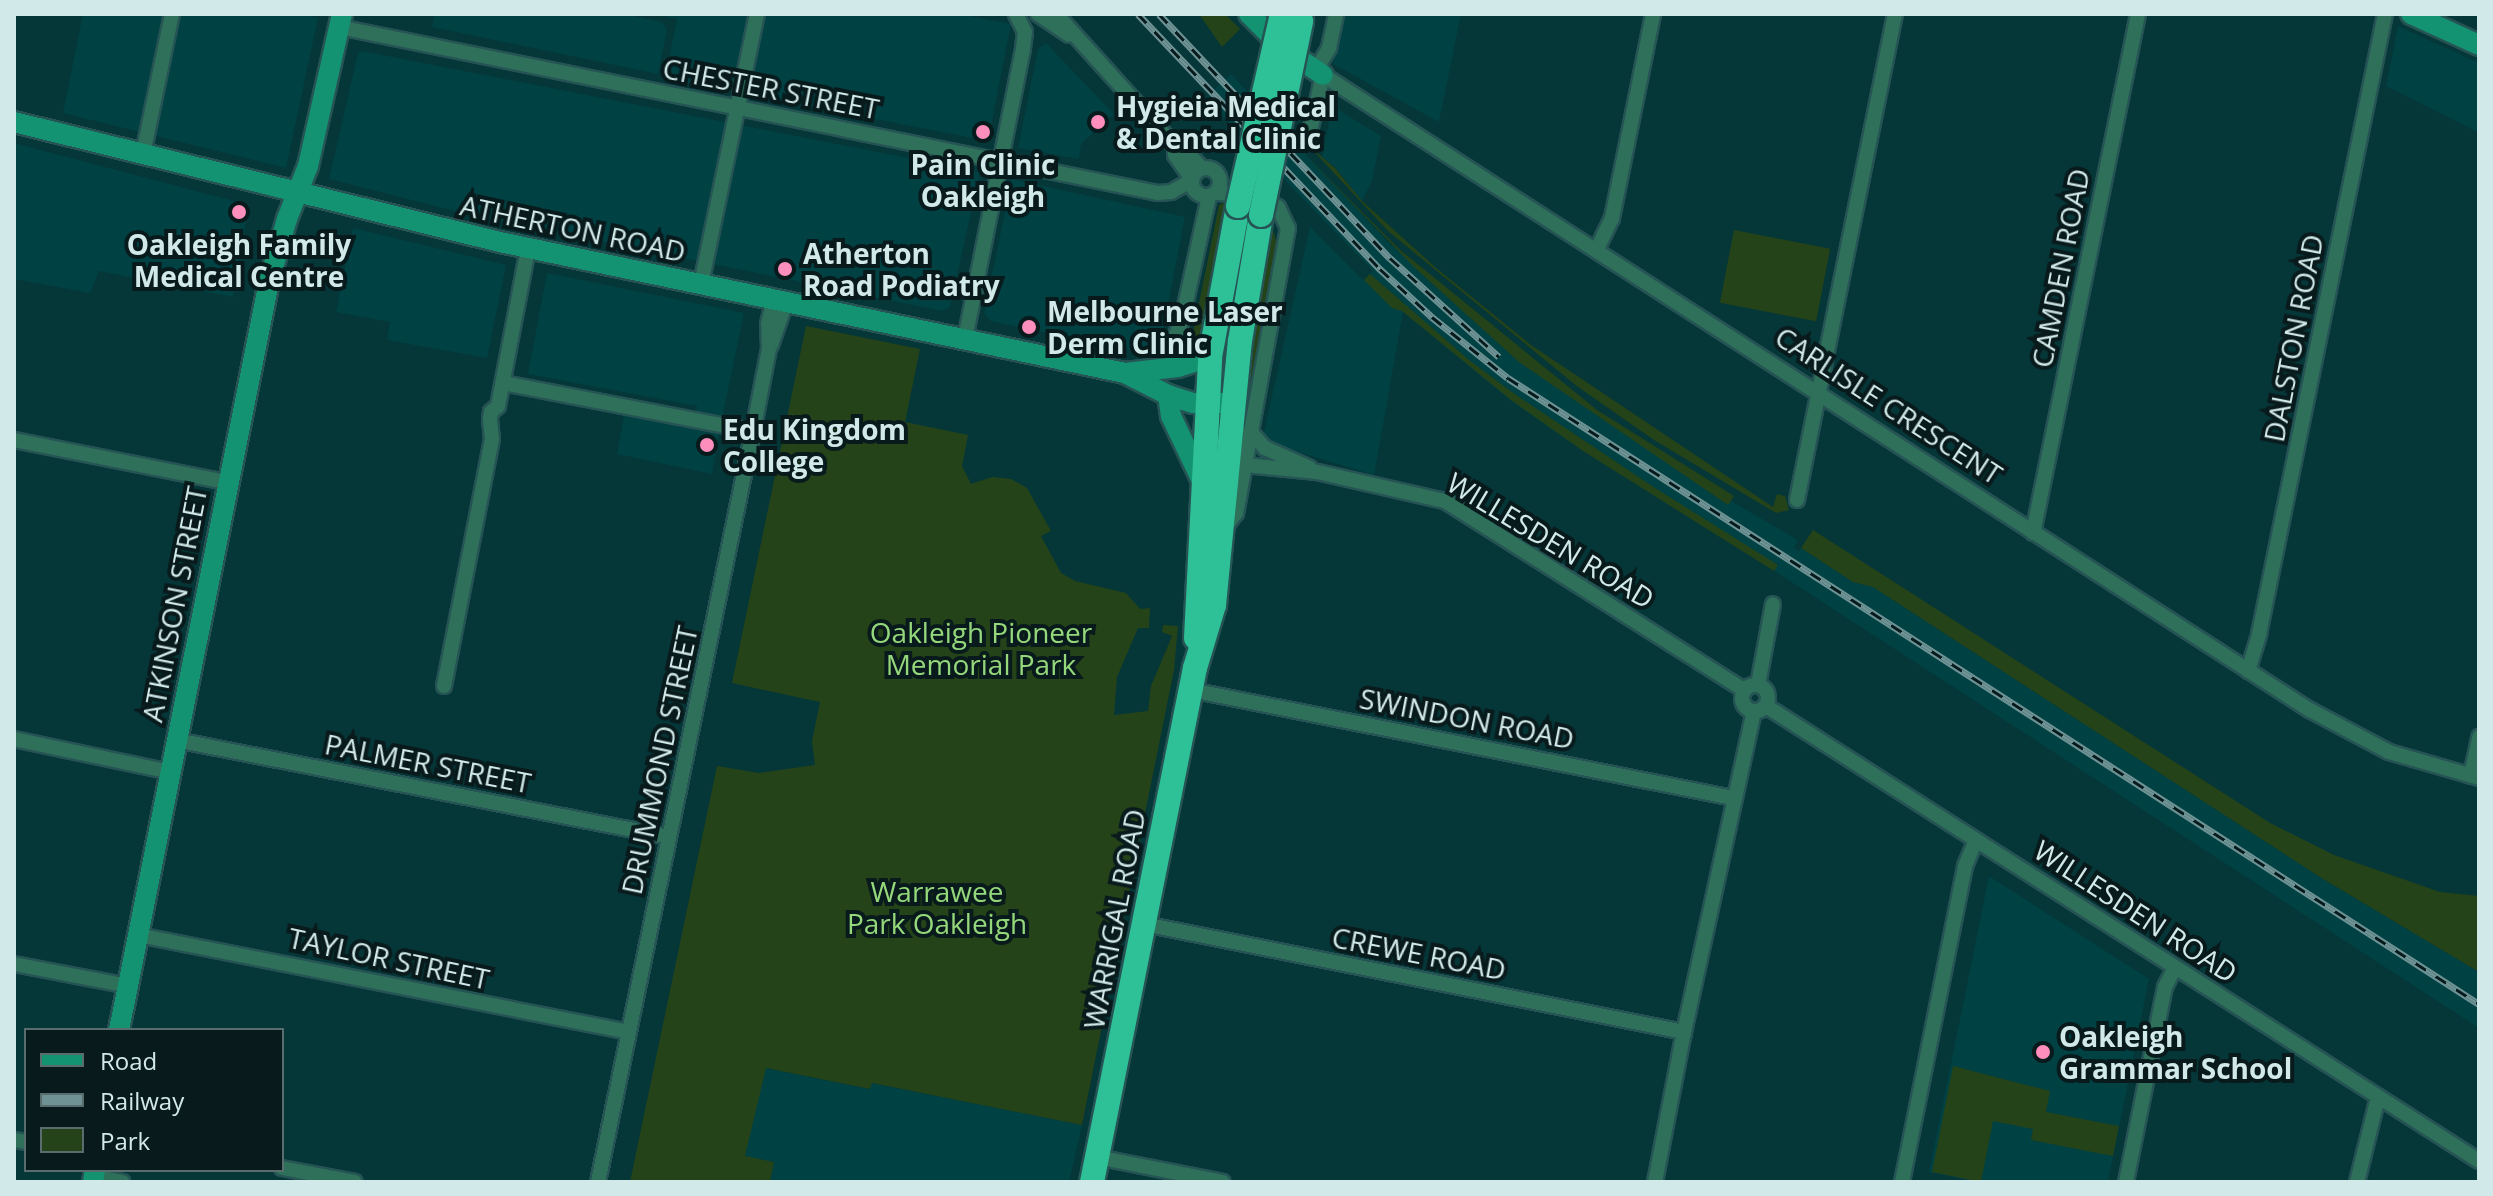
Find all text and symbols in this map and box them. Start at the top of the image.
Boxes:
street label: CHESTER STREET [660,51,882,125]
place label: Hygieia Medical & Dental Clinic [1116,89,1336,155]
marker: Hygieia Medical & Dental Clinic [1087,111,1109,133]
marker: Pain Clinic Oakleigh [972,121,994,143]
place label: Pain Clinic Oakleigh [911,147,1055,213]
street label: CAMDEN ROAD [2024,166,2096,370]
street label: ATHERTON ROAD [457,188,689,268]
marker: Oakleigh Family Medical Centre [228,201,250,223]
place label: Oakleigh Family Medical Centre [127,227,351,293]
street label: DALSTON ROAD [2256,231,2330,445]
place label: Atherton Road Podiatry [803,236,1000,302]
marker: Atherton Road Podiatry [774,258,796,280]
place label: Melbourne Laser Derm Clinic [1047,294,1283,360]
marker: Melbourne Laser Derm Clinic [1018,316,1040,338]
street label: CARLISLE CRESCENT [1769,319,2009,491]
place label: Edu Kingdom College [723,412,906,478]
marker: Edu Kingdom College [698,436,716,454]
street label: WILLESDEN ROAD [1442,465,1660,615]
street label: ATKINSON STREET [135,483,213,725]
park label: Oakleigh Pioneer Memorial Park [870,615,1092,681]
street label: DRUMMOND STREET [614,623,704,897]
street label: SWINDON ROAD [1357,681,1577,755]
street label: PALMER STREET [322,727,534,799]
street label: WARRIGAL ROAD [1076,806,1152,1032]
street label: WILLESDEN ROAD [2028,833,2244,989]
park label: Warrawee Park Oakleigh [847,874,1027,940]
street label: TAYLOR STREET [286,920,492,996]
street label: CREWE ROAD [1329,920,1509,986]
place label: Oakleigh Grammar School [2059,1019,2292,1085]
legend [24,1028,284,1172]
marker: Oakleigh Grammar School [2034,1043,2052,1061]
text: Road [100,1044,157,1077]
text: Railway [100,1084,184,1117]
text: Park [100,1124,150,1157]

